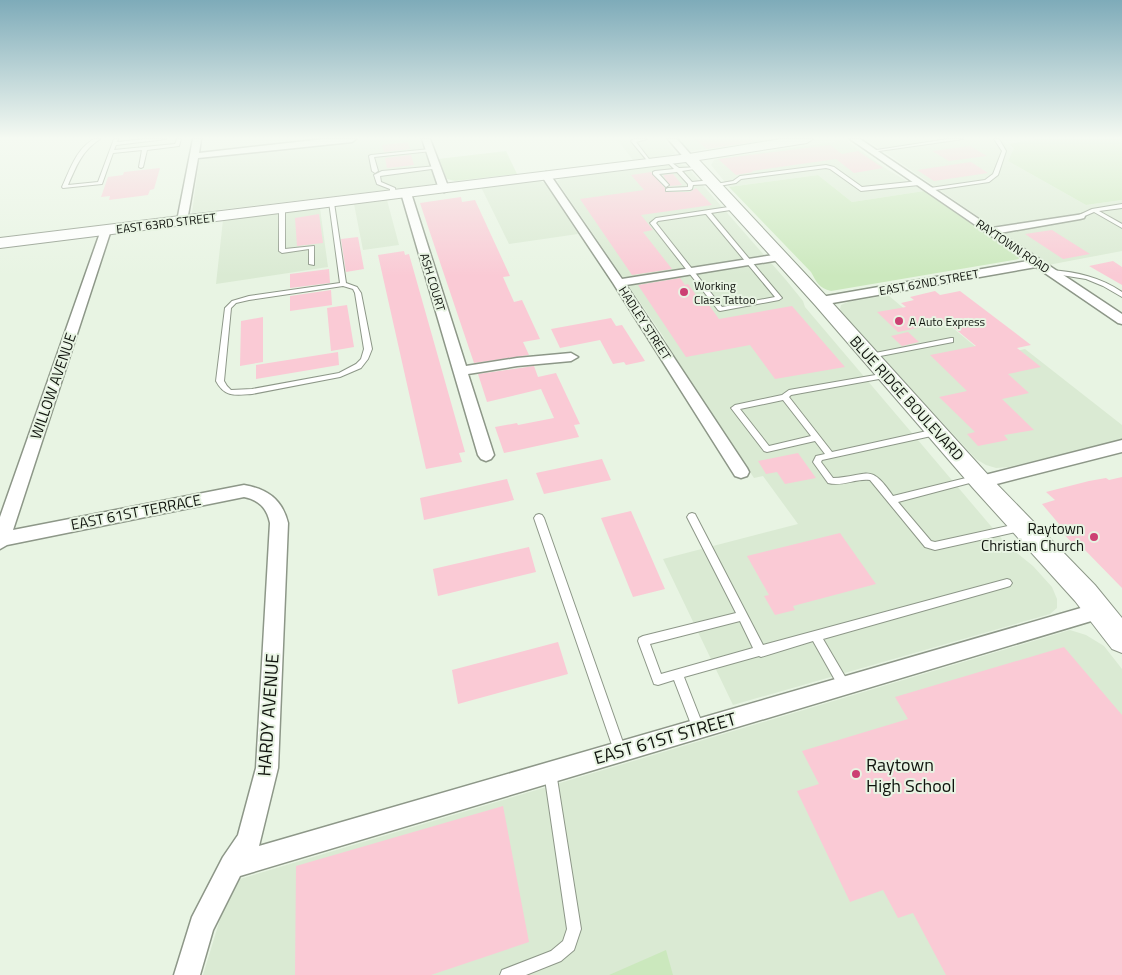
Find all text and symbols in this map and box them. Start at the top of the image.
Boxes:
street label: EAST 63RD STREET [115,207,218,239]
street label: RAYTOWN ROAD [972,214,1054,278]
street label: ASH COURT [415,251,451,314]
street label: EAST 62ND STREET [878,264,981,300]
place label: Working Class Tattoo [694,276,755,309]
street label: HADLEY STREET [614,282,676,364]
marker: Working Class Tattoo [678,286,690,298]
place label: A Auto Express [909,312,986,331]
marker: A Auto Express [893,315,905,327]
street label: WILLOW AVENUE [24,330,82,442]
street label: BLUE RIDGE BOULEVARD [844,330,970,466]
street label: EAST 61ST TERRACE [69,488,203,536]
place label: Raytown Christian Church [981,517,1084,557]
marker: Raytown Christian Church [1088,531,1100,543]
street label: HARDY AVENUE [250,653,286,777]
street label: EAST 61ST STREET [591,705,740,771]
place label: Raytown High School [866,751,955,799]
marker: Raytown High School [850,768,862,780]

